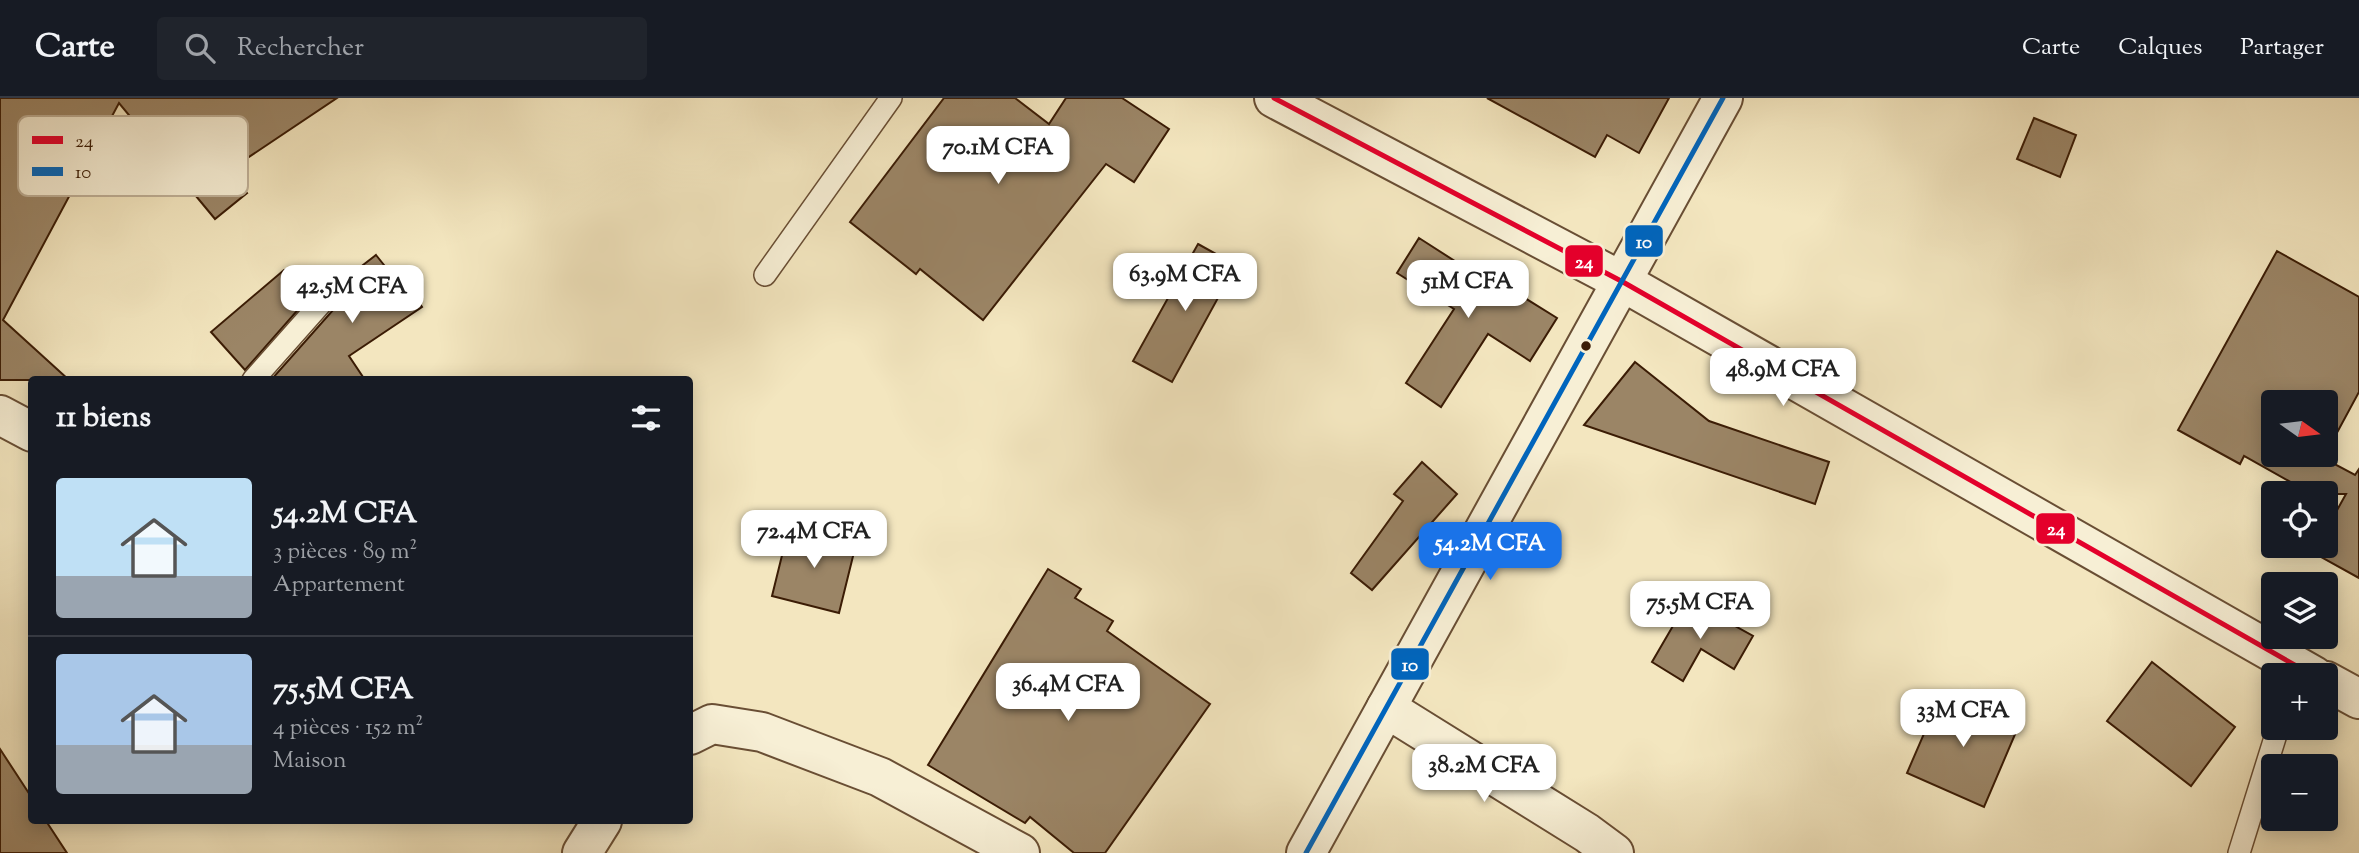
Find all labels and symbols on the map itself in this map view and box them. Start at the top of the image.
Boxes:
legend [18,116,248,196]
pin: 70.1M CFA [918,126,1078,186]
text: 24 [75,129,94,156]
text: 10 [75,160,91,187]
line badge: 10 [1624,224,1664,258]
text: 10 [1636,230,1652,257]
line badge: 24 [1564,244,1604,278]
text: 24 [1575,250,1594,277]
pin: 63.9M CFA [1105,254,1265,313]
pin: 51M CFA [1403,260,1533,320]
pin: 42.5M CFA [272,266,432,325]
unlabelled marker [1579,339,1593,353]
pin: 48.9M CFA [1703,348,1863,408]
north arrow [2261,390,2338,467]
pin: 72.4M CFA [734,510,894,570]
line badge: 24 [2035,512,2076,545]
text: 24 [2047,517,2066,544]
pin: 54.2M CFA [1410,522,1570,582]
pin: 75.5M CFA [1620,582,1780,641]
line badge: 10 [1390,647,1430,681]
text: 10 [1402,653,1418,680]
pin: 36.4M CFA [988,664,1148,723]
pin: 33M CFA [1898,690,2028,749]
pin: 38.2M CFA [1404,744,1564,804]

